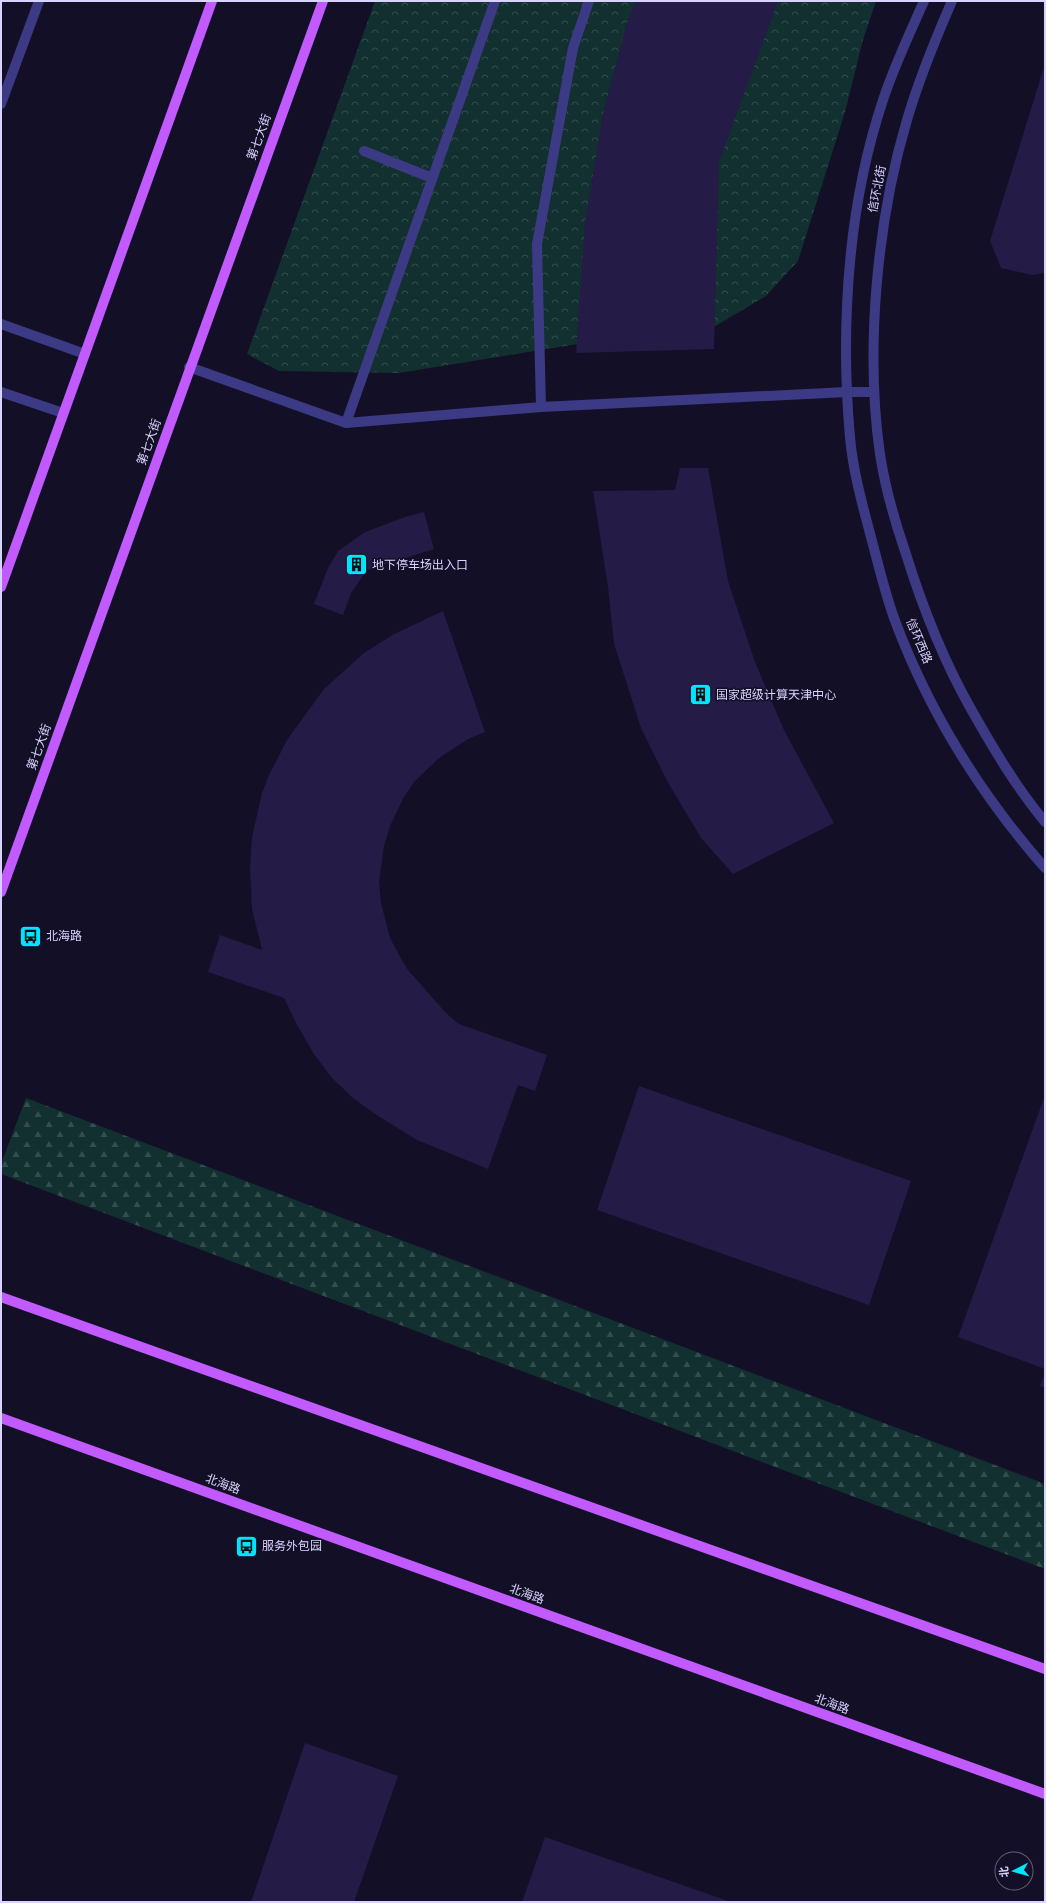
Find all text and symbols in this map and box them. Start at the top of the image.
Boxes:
street label: 第七大街 [243,112,273,162]
street label: 信环北街 [865,164,887,214]
street label: 第七大街 [133,417,163,467]
building icon: 地下停车场出入口 [343,552,369,578]
place label: 地下停车场出入口 [372,557,468,571]
street label: 信环西路 [904,616,936,665]
building icon: 国家超级计算天津中心 [687,682,713,708]
place label: 国家超级计算天津中心 [716,687,836,701]
street label: 第七大街 [23,722,53,772]
bus stop icon: 北海路 [18,923,44,949]
place label: 北海路 [46,928,82,942]
street label: 北海路 [204,1470,243,1496]
bus stop icon: 服务外包园 [234,1533,260,1559]
place label: 服务外包园 [262,1538,322,1552]
street label: 北海路 [508,1580,547,1606]
street label: 北海路 [813,1690,852,1716]
north arrow [994,1851,1034,1891]
text: 北 [997,1866,1011,1878]

